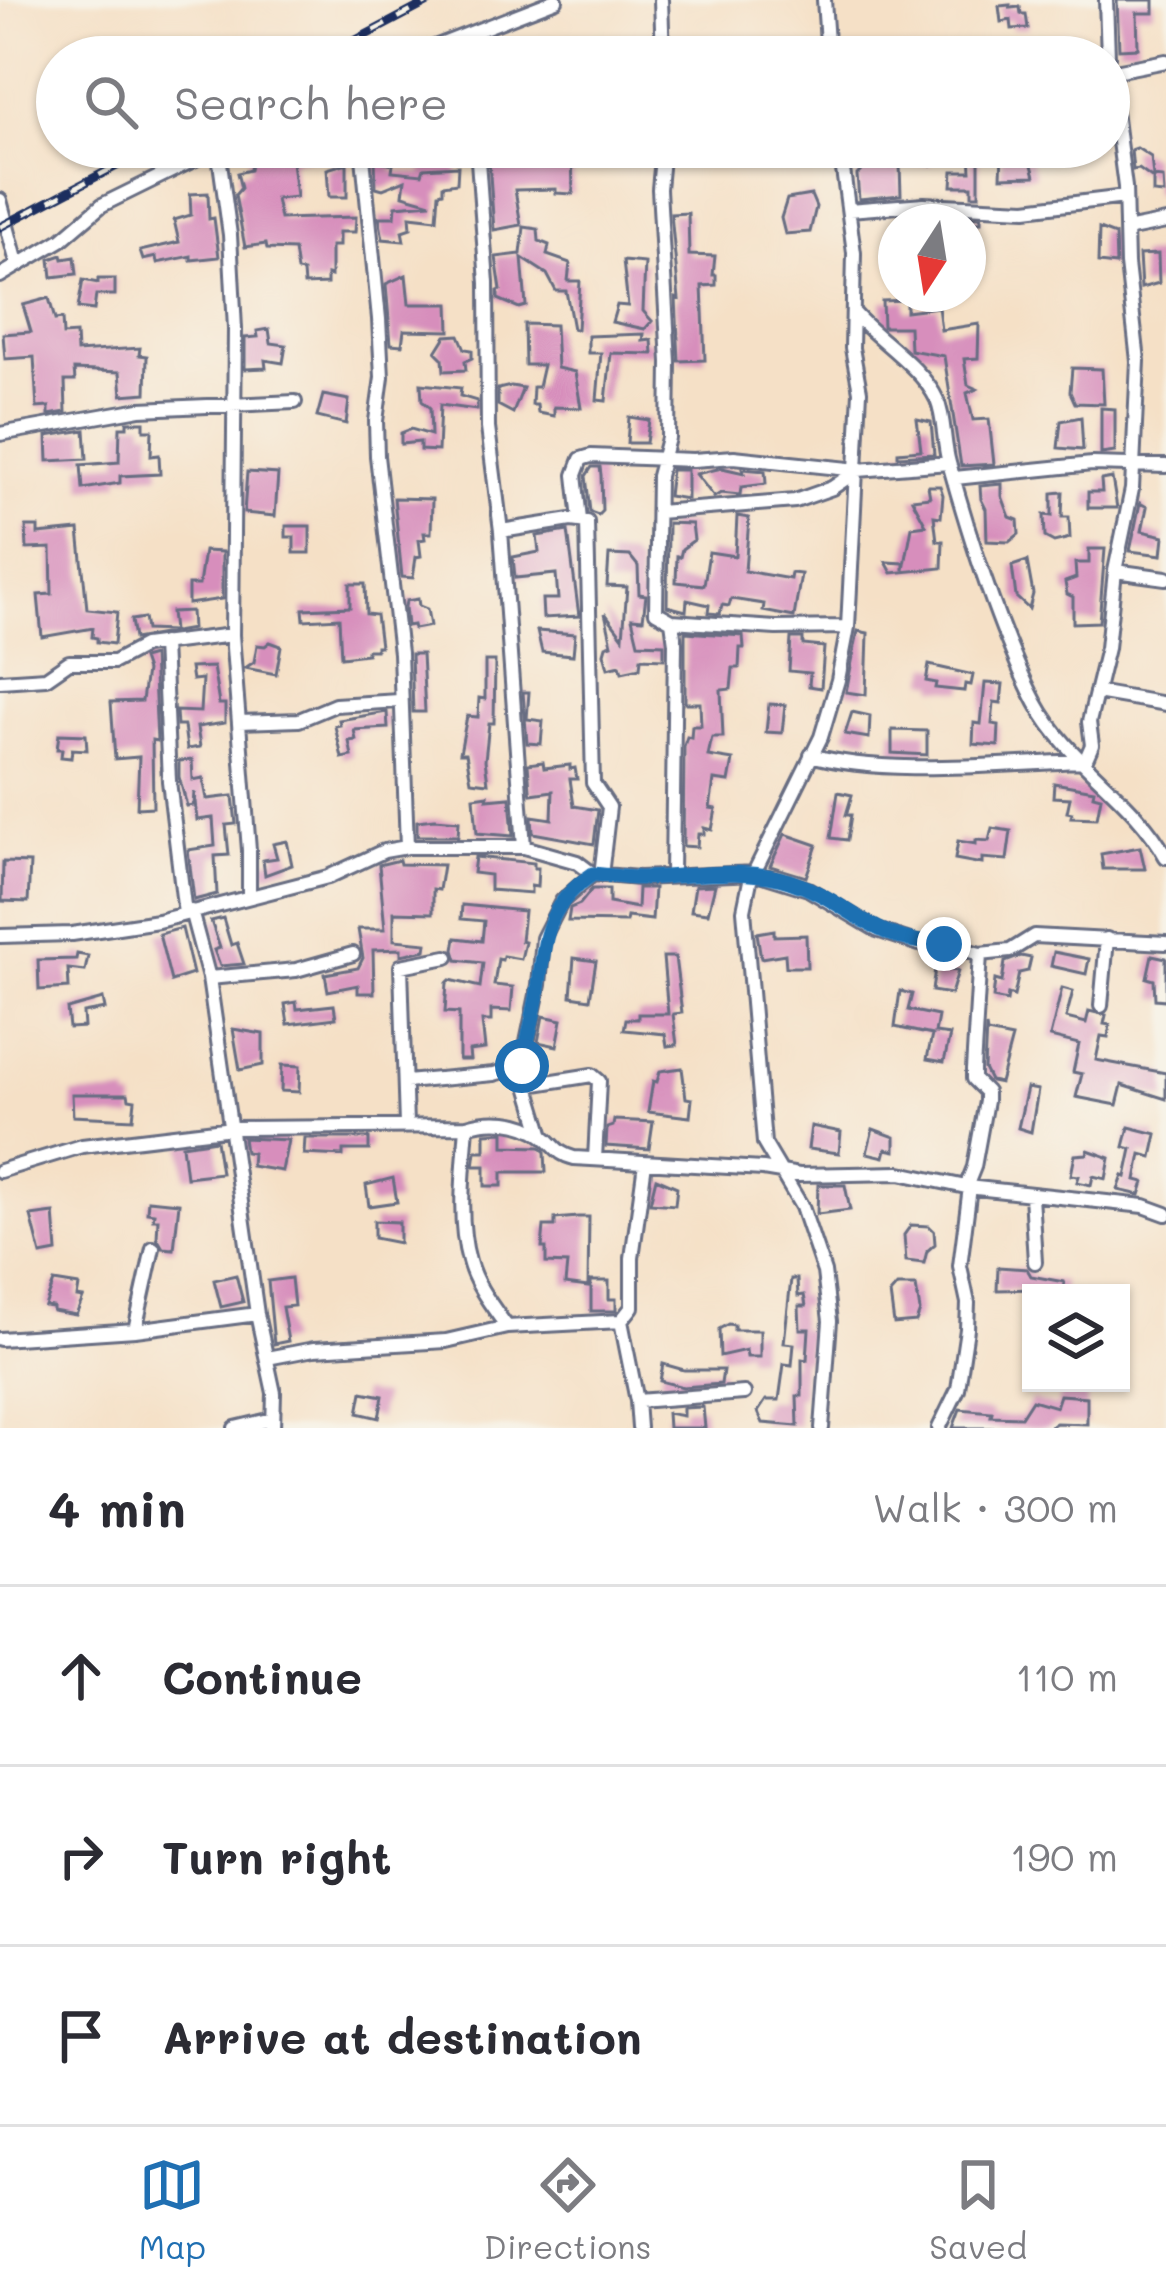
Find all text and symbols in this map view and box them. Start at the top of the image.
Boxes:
search box [36,36,1130,168]
icon: search [78,69,144,135]
text: Search here [174,73,448,131]
north arrow [878,204,986,312]
route end [917,917,971,971]
route start [495,1039,549,1093]
map controls [1022,1284,1130,1392]
button: layers [1022,1284,1130,1392]
text: 4 min [48,1473,186,1540]
text: Walk · 300 m [872,1481,1118,1532]
icon: ahead [48,1643,114,1709]
text: Continue [162,1647,362,1705]
text: 110 m [1016,1650,1118,1701]
icon: right [48,1823,114,1889]
text: Turn right [162,1827,391,1885]
text: 190 m [1010,1830,1118,1881]
icon: arrive [48,2003,114,2069]
text: Arrive at destination [162,2007,642,2065]
tab: Map [139,2152,206,2267]
tab: Directions [484,2152,651,2267]
tab: Saved [929,2152,1027,2267]

